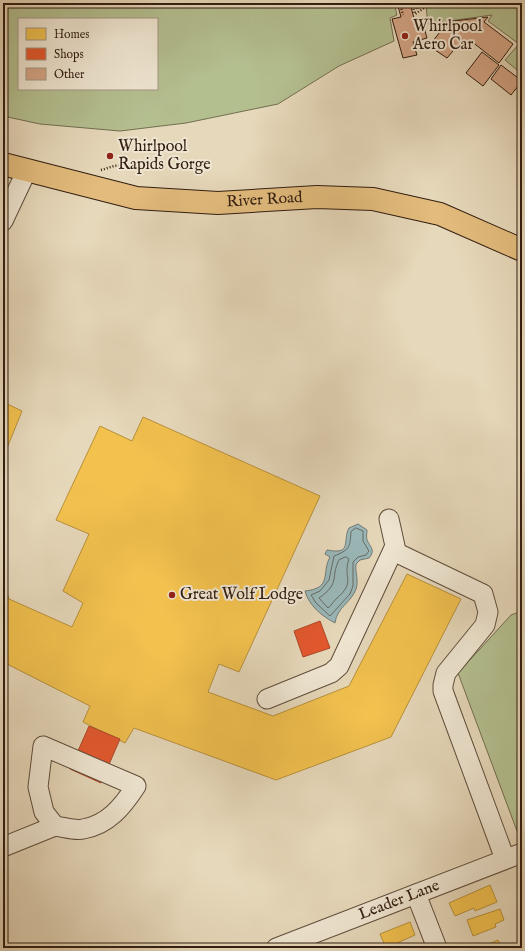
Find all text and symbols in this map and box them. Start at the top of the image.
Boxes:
place label: Whirlpool Aero Car [412,17,483,55]
legend [18,18,158,90]
text: Homes [54,27,90,42]
marker: Whirlpool Aero Car [400,31,410,41]
text: Shops [54,47,84,63]
text: Other [54,67,85,82]
place label: Whirlpool Rapids Gorge [118,137,211,175]
marker: Whirlpool Rapids Gorge [105,151,115,161]
street label: River Road [226,188,304,212]
place label: Great Wolf Lodge [180,585,303,605]
marker: Great Wolf Lodge [167,590,177,600]
street label: Leader Lane [356,876,442,925]

